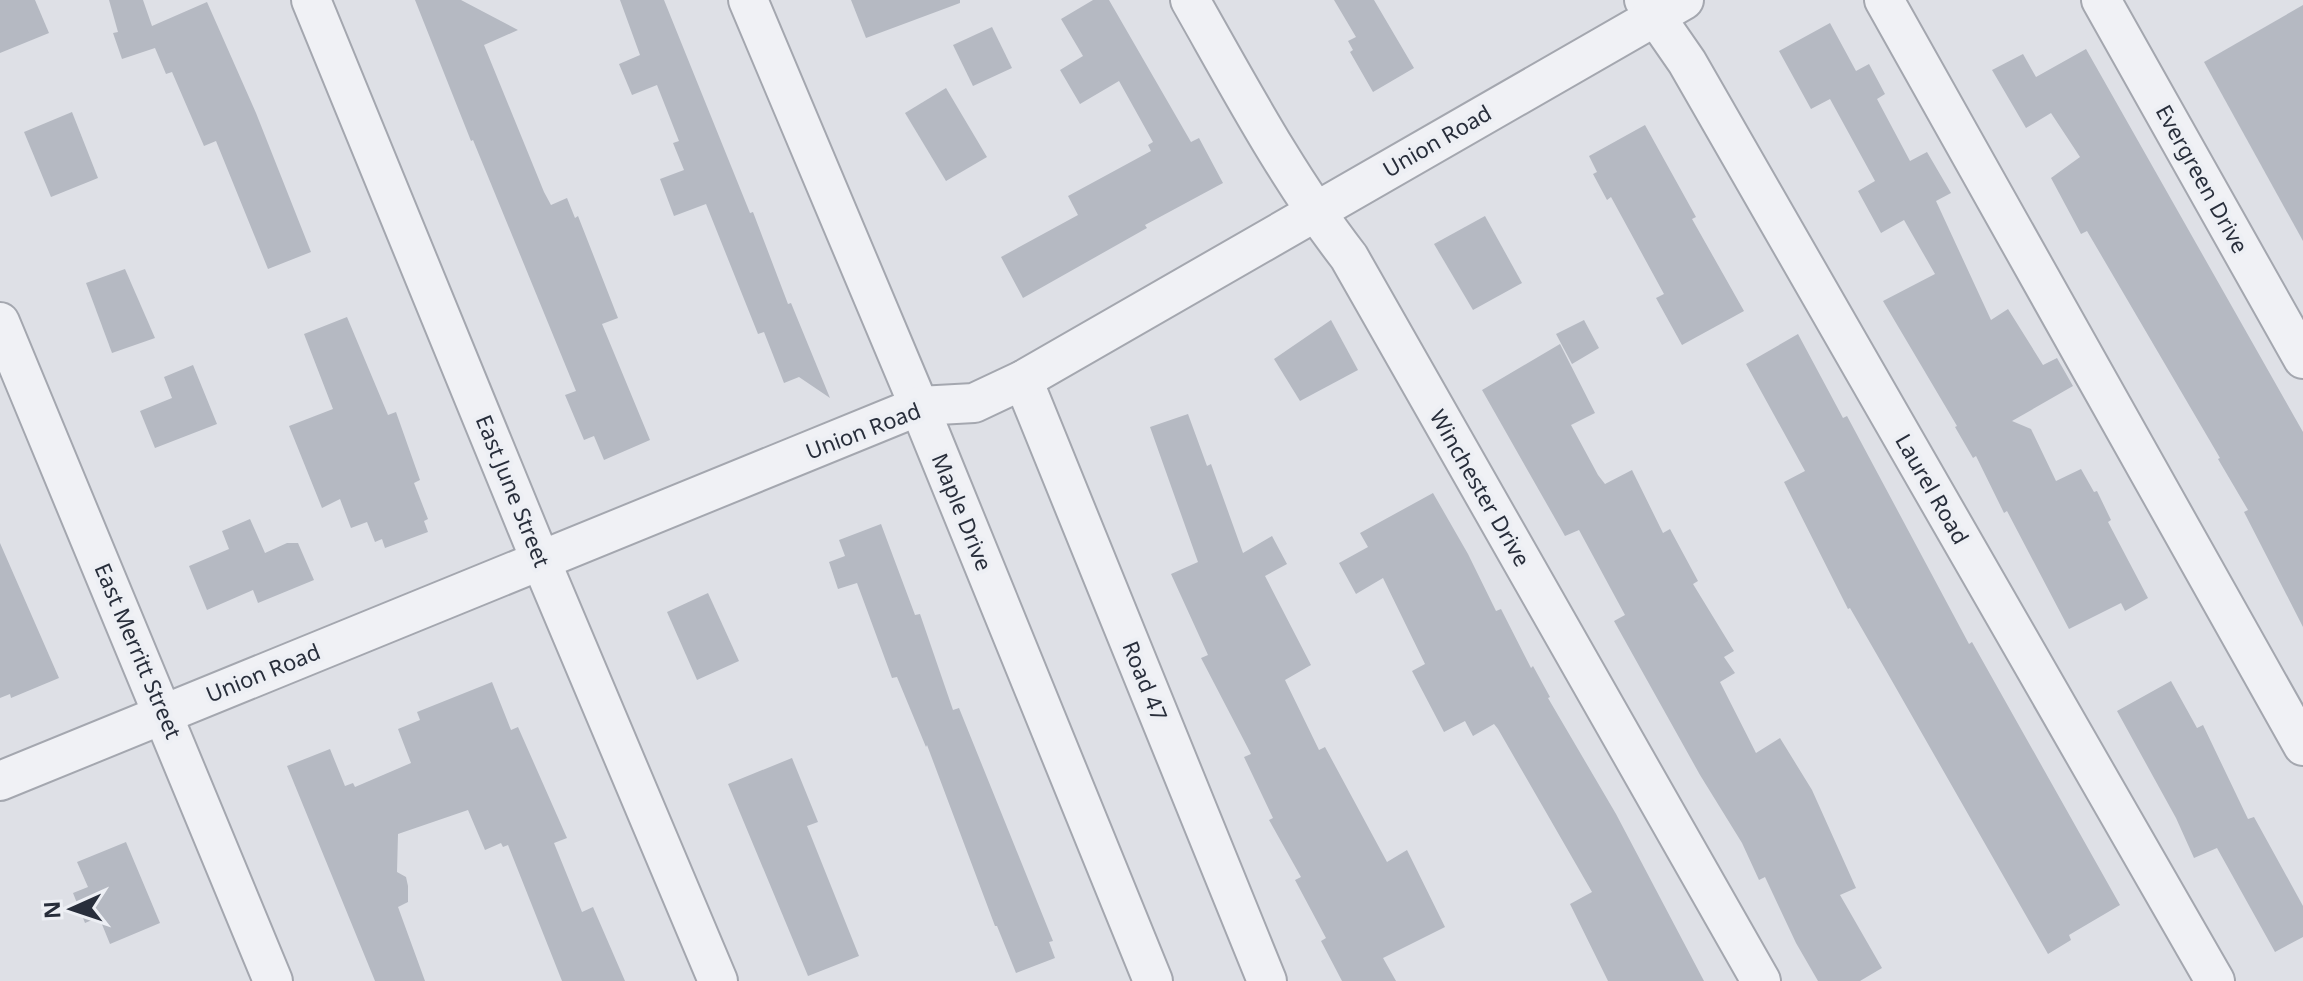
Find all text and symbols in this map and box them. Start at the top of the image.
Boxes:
street label: Union Road [1377,97,1496,183]
street label: Evergreen Drive [2150,99,2256,258]
street label: Union Road [801,394,924,466]
street label: Winchester Drive [1424,404,1538,571]
street label: East June Street [470,410,558,571]
street label: Laurel Road [1889,428,1977,549]
street label: Maple Drive [926,448,1000,575]
street label: East Merritt Street [88,558,189,743]
street label: Union Road [201,636,324,709]
street label: Road 47 [1116,636,1176,725]
north arrow [32,869,112,949]
text: N [36,900,66,920]

